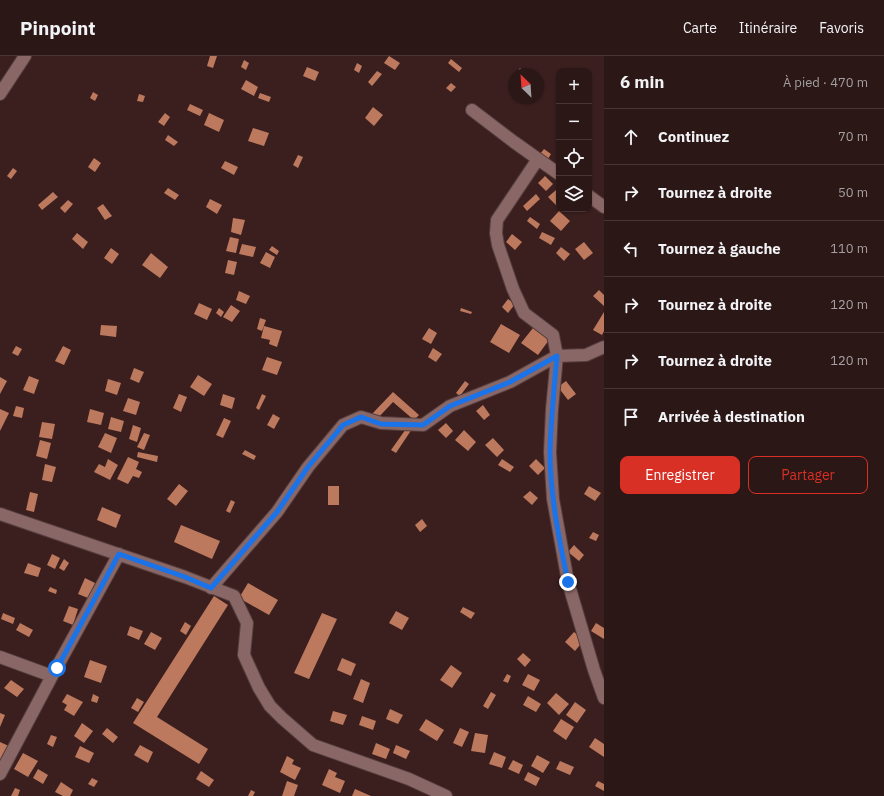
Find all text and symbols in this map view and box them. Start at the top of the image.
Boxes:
text: Pinpoint [20,16,96,40]
text: Carte [683,19,717,37]
text: Itinéraire [739,19,797,37]
text: Favoris [819,19,864,37]
north arrow [508,68,544,104]
map controls [556,68,592,212]
button: + [556,68,592,104]
text: 6 min [620,71,664,93]
text: À pied · 470 m [783,74,868,91]
button: − [556,104,592,140]
icon: ahead [620,126,642,148]
text: Continuez [658,127,729,146]
text: 70 m [838,128,868,145]
button: locate [556,140,592,176]
button: layers [556,176,592,212]
icon: right [620,182,642,204]
text: Tournez à droite [658,183,772,202]
text: 50 m [838,184,868,201]
icon: left [620,238,642,260]
text: Tournez à gauche [658,239,781,258]
text: 110 m [830,240,868,257]
icon: right [620,294,642,316]
text: Tournez à droite [658,295,772,314]
text: 120 m [830,296,868,313]
icon: right [620,350,642,372]
text: Tournez à droite [658,351,772,370]
text: 120 m [830,352,868,369]
icon: arrive [620,406,642,428]
text: Arrivée à destination [658,407,805,426]
button: Enregistrer [620,456,740,494]
button: Partager [748,456,868,494]
route end [559,573,577,591]
route start [48,659,66,677]

